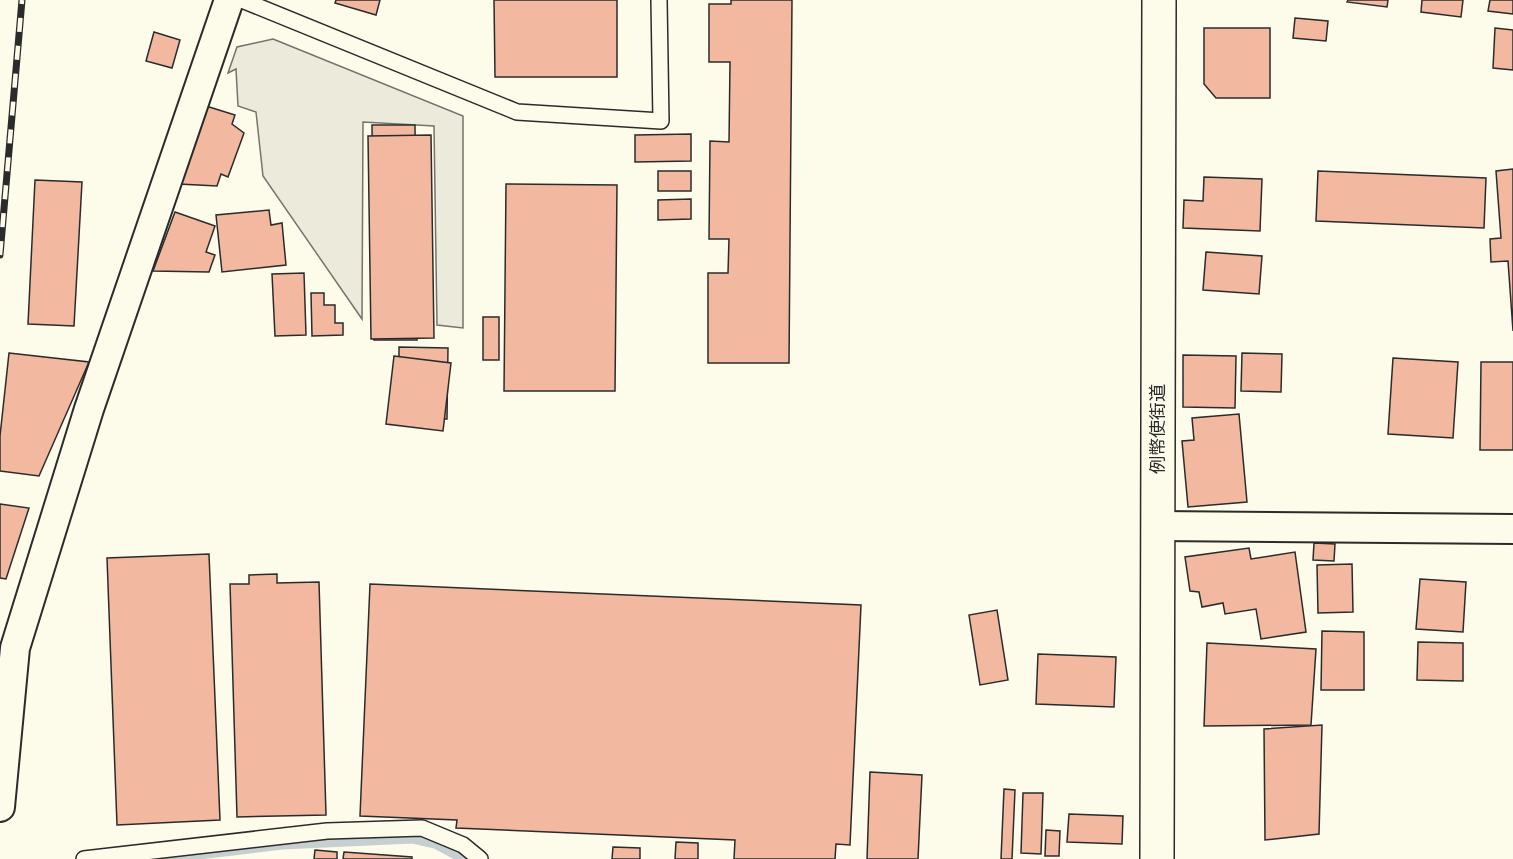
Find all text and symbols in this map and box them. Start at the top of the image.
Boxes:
street label: 例幣使街道 [1146,384,1169,474]

